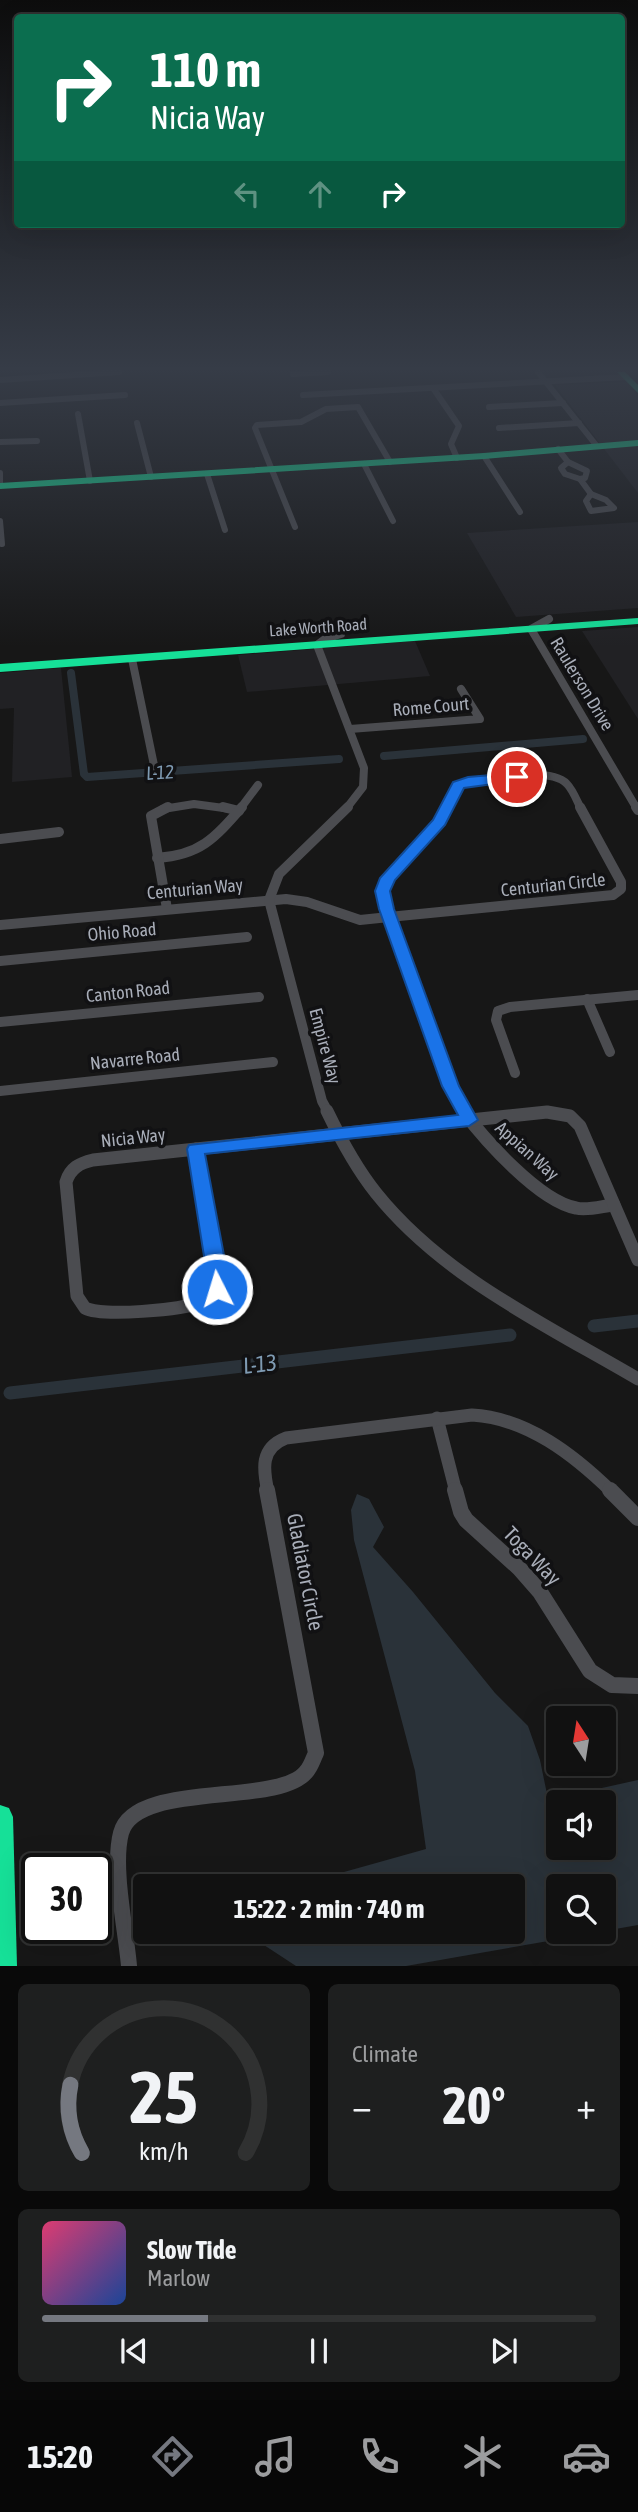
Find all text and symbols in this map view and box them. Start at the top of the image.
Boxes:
text: 110 m [150,41,261,97]
icon: right [35,42,126,133]
text: Nicia Way [150,99,265,136]
icon: left [228,175,266,213]
icon: ahead [301,175,339,213]
icon: right [374,175,412,213]
street label: Lake Worth Road [268,615,368,639]
street label: Raulerson Drive [546,633,618,734]
street label: Rome Court [392,693,470,720]
pin [487,747,547,807]
icon: arrive [498,758,536,796]
water label: L-12 [145,760,175,784]
street label: Centurian Circle [500,869,606,900]
street label: Centurian Way [146,874,244,903]
street label: Ohio Road [87,918,157,945]
street label: Canton Road [85,977,171,1006]
street label: Empire Way [305,1006,346,1086]
street label: Navarre Road [89,1043,181,1074]
street label: Appian Way [491,1117,563,1184]
street label: Nicia Way [100,1124,166,1151]
position arrow [180,1252,254,1326]
water label: L-13 [242,1349,278,1379]
street label: Gladiator Circle [283,1511,329,1632]
street label: Toga Way [499,1521,567,1590]
north arrow [546,1706,616,1776]
map controls [546,1706,616,1944]
button: sound [546,1790,616,1860]
speed limit sign: 30 [21,1853,112,1944]
button: search [546,1874,616,1944]
text: 15:22 · 2 min · 740 m [234,1894,424,1924]
text: Climate [352,2041,418,2067]
text: 25 [130,2056,198,2139]
text: 20° [442,2075,506,2135]
text: − [352,2084,372,2127]
text: + [576,2084,596,2127]
text: km/h [139,2137,189,2165]
text: Slow Tide [147,2235,237,2265]
text: Marlow [147,2265,210,2291]
icon: previous [115,2332,153,2370]
icon: pause [300,2332,338,2370]
icon: next [485,2332,523,2370]
icon: directions [148,2432,197,2481]
icon: music [251,2432,300,2481]
icon: phone [355,2432,404,2481]
icon: climate [458,2432,507,2481]
icon: car [562,2432,611,2481]
text: 15:20 [27,2438,93,2475]

